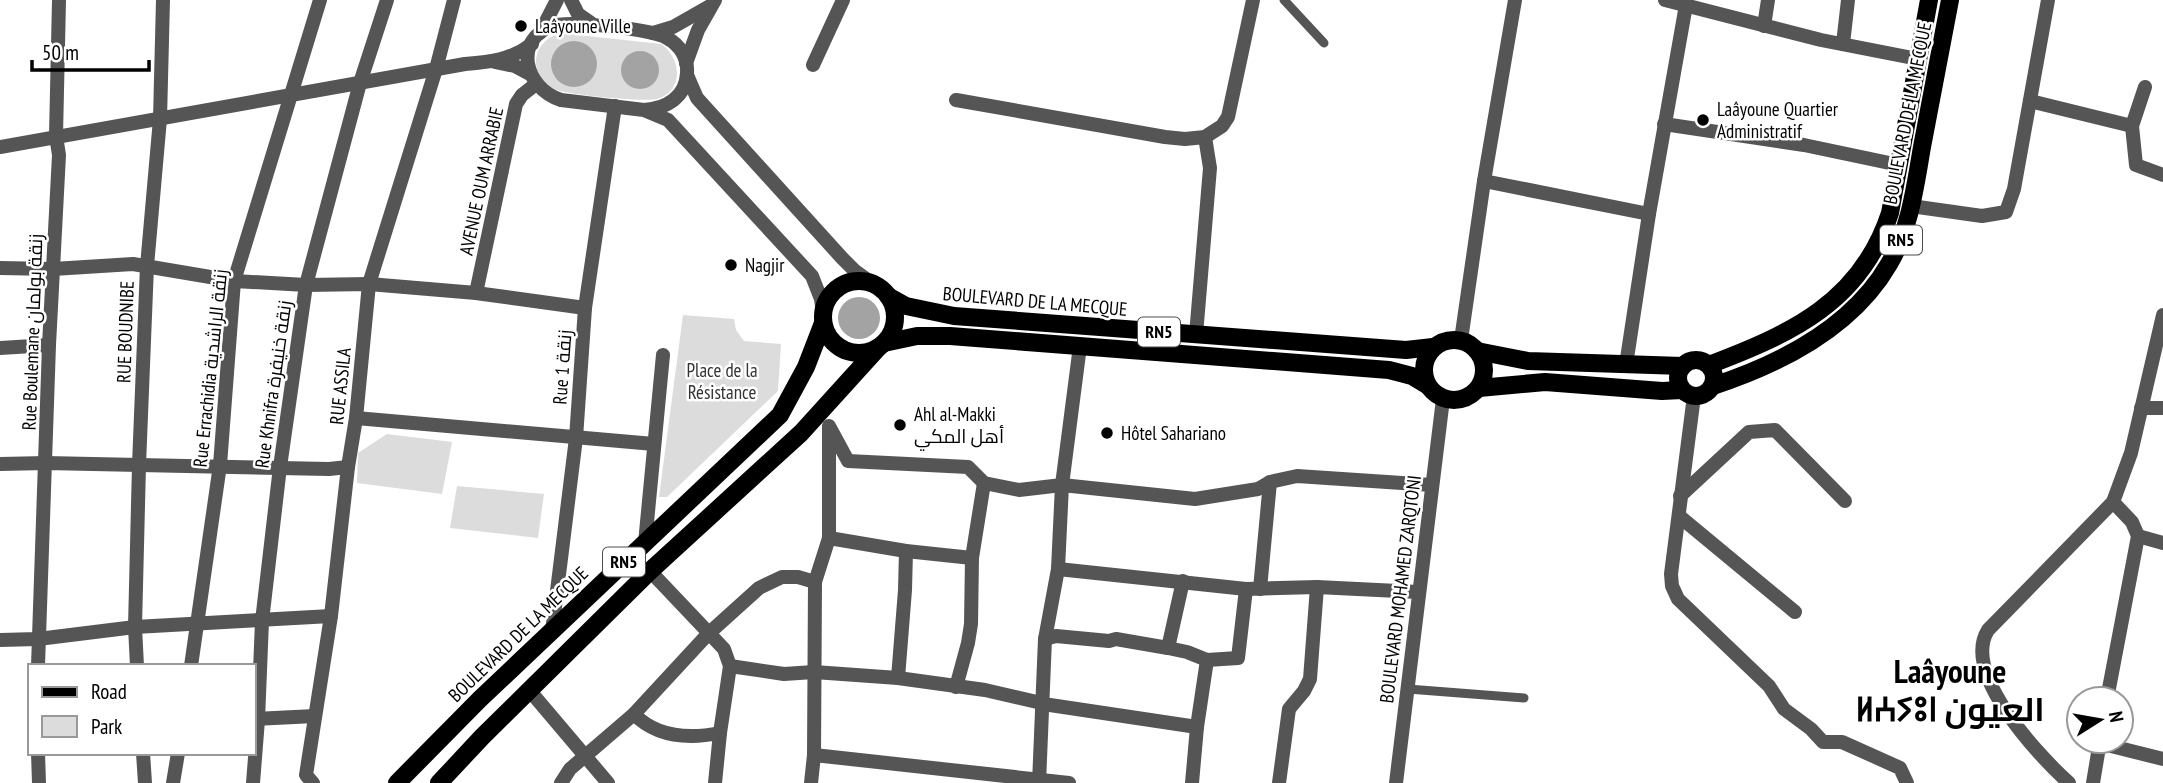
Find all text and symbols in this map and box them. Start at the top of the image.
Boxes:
place label: Laâyoune Ville [535,14,631,38]
marker: Laâyoune Ville [513,18,529,34]
street label: BOULEVARD DE LA MECQUE [1878,20,1936,206]
scale bar [32,28,149,72]
text: 50 m [42,39,79,66]
place label: Laâyoune Quartier Administratif [1717,97,1839,143]
street label: AVENUE OUM ARRABIE [454,105,508,257]
marker: Laâyoune Quartier Administratif [1695,112,1711,128]
road number: RN5 [1880,226,1922,254]
street label: Rue Boulemane زنقة بولمان [17,233,47,431]
place label: Nagjir [745,253,785,277]
marker: Nagjir [723,257,739,273]
street label: Rue Errachidia زنقة الراشدية [188,268,232,468]
street label: RUE BOUDNIBE [111,281,139,383]
street label: BOULEVARD DE LA MECQUE [942,281,1128,321]
street label: Rue Khnifra زنقة خنيفرة [249,299,297,469]
road number: RN5 [1138,318,1180,346]
street label: Rue 1 زنقة [547,329,577,405]
street label: RUE ASSILA [324,346,356,426]
park label: Place de la Résistance [686,358,758,404]
place label: Ahl al-Makki أهل المكي [914,402,1004,451]
marker: Ahl al-Makki أهل المكي [892,417,908,433]
place label: Hôtel Sahariano [1121,421,1226,445]
marker: Hôtel Sahariano [1099,425,1115,441]
street label: BOULEVARD MOHAMED ZARQTONI [1374,474,1426,704]
road number: RN5 [603,548,645,576]
street label: BOULEVARD DE LA MECQUE [443,561,593,707]
district label: Laâyoune ⵍⵄⵢⵓⵏ العيون [1855,649,2045,730]
legend [28,664,256,755]
text: Road [91,678,127,705]
north arrow [2065,685,2135,755]
text: N [2104,709,2129,724]
text: Park [91,713,122,740]

